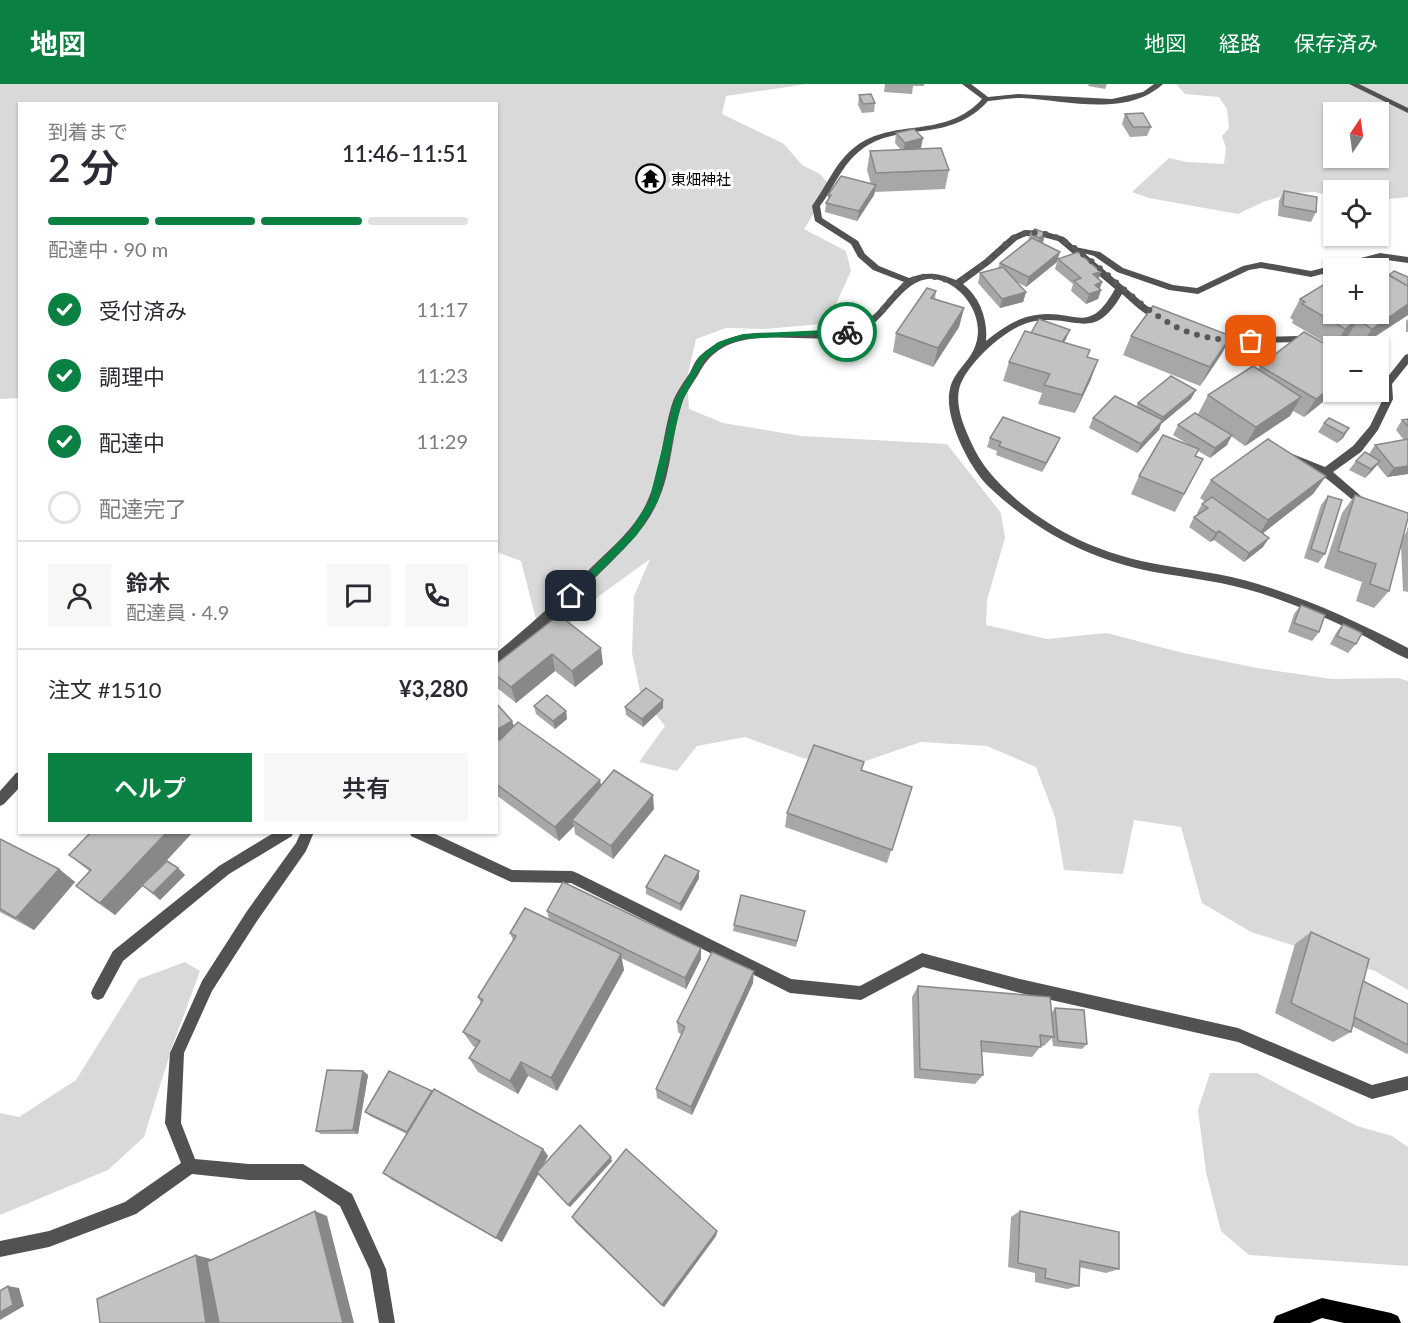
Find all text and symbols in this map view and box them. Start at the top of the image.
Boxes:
text: 地図 [30,26,86,60]
text: 地図 [1144,30,1186,55]
text: 経路 [1219,30,1261,55]
text: 保存済み [1294,30,1378,55]
north arrow [1323,102,1389,168]
map controls [1323,102,1389,402]
text: 到着まで [48,119,128,143]
text: 11:46–11:51 [342,140,468,167]
text: 2 分 [48,144,119,190]
temple icon: 東畑神社 [634,163,666,195]
place label: 東畑神社 [671,170,731,188]
button: locate [1323,180,1389,246]
text: 配達中 · 90 m [48,237,168,261]
button: + [1323,258,1389,324]
icon: check [48,293,81,326]
text: 受付済み [99,297,187,324]
text: 11:17 [417,297,468,321]
courier [817,302,877,362]
pin [1225,315,1276,366]
icon: bike [831,316,864,349]
icon: bag [1234,324,1267,357]
button: − [1323,336,1389,402]
icon: check [48,359,81,392]
text: 調理中 [99,363,165,390]
text: 11:23 [417,363,468,387]
icon: check [48,425,81,458]
text: 配達中 [99,429,165,456]
text: 11:29 [417,429,468,453]
text: 配達完了 [99,495,187,522]
button: person [48,564,111,627]
button: chat [327,564,390,627]
button: phone [405,564,468,627]
text: 鈴木 [126,569,170,596]
pin [545,570,596,621]
icon: home [554,579,587,612]
text: 配達員 · 4.9 [126,600,229,624]
text: ¥3,280 [399,675,468,702]
text: 注文 #1510 [48,676,161,703]
button: ヘルプ [48,753,252,822]
button: 共有 [264,753,468,822]

